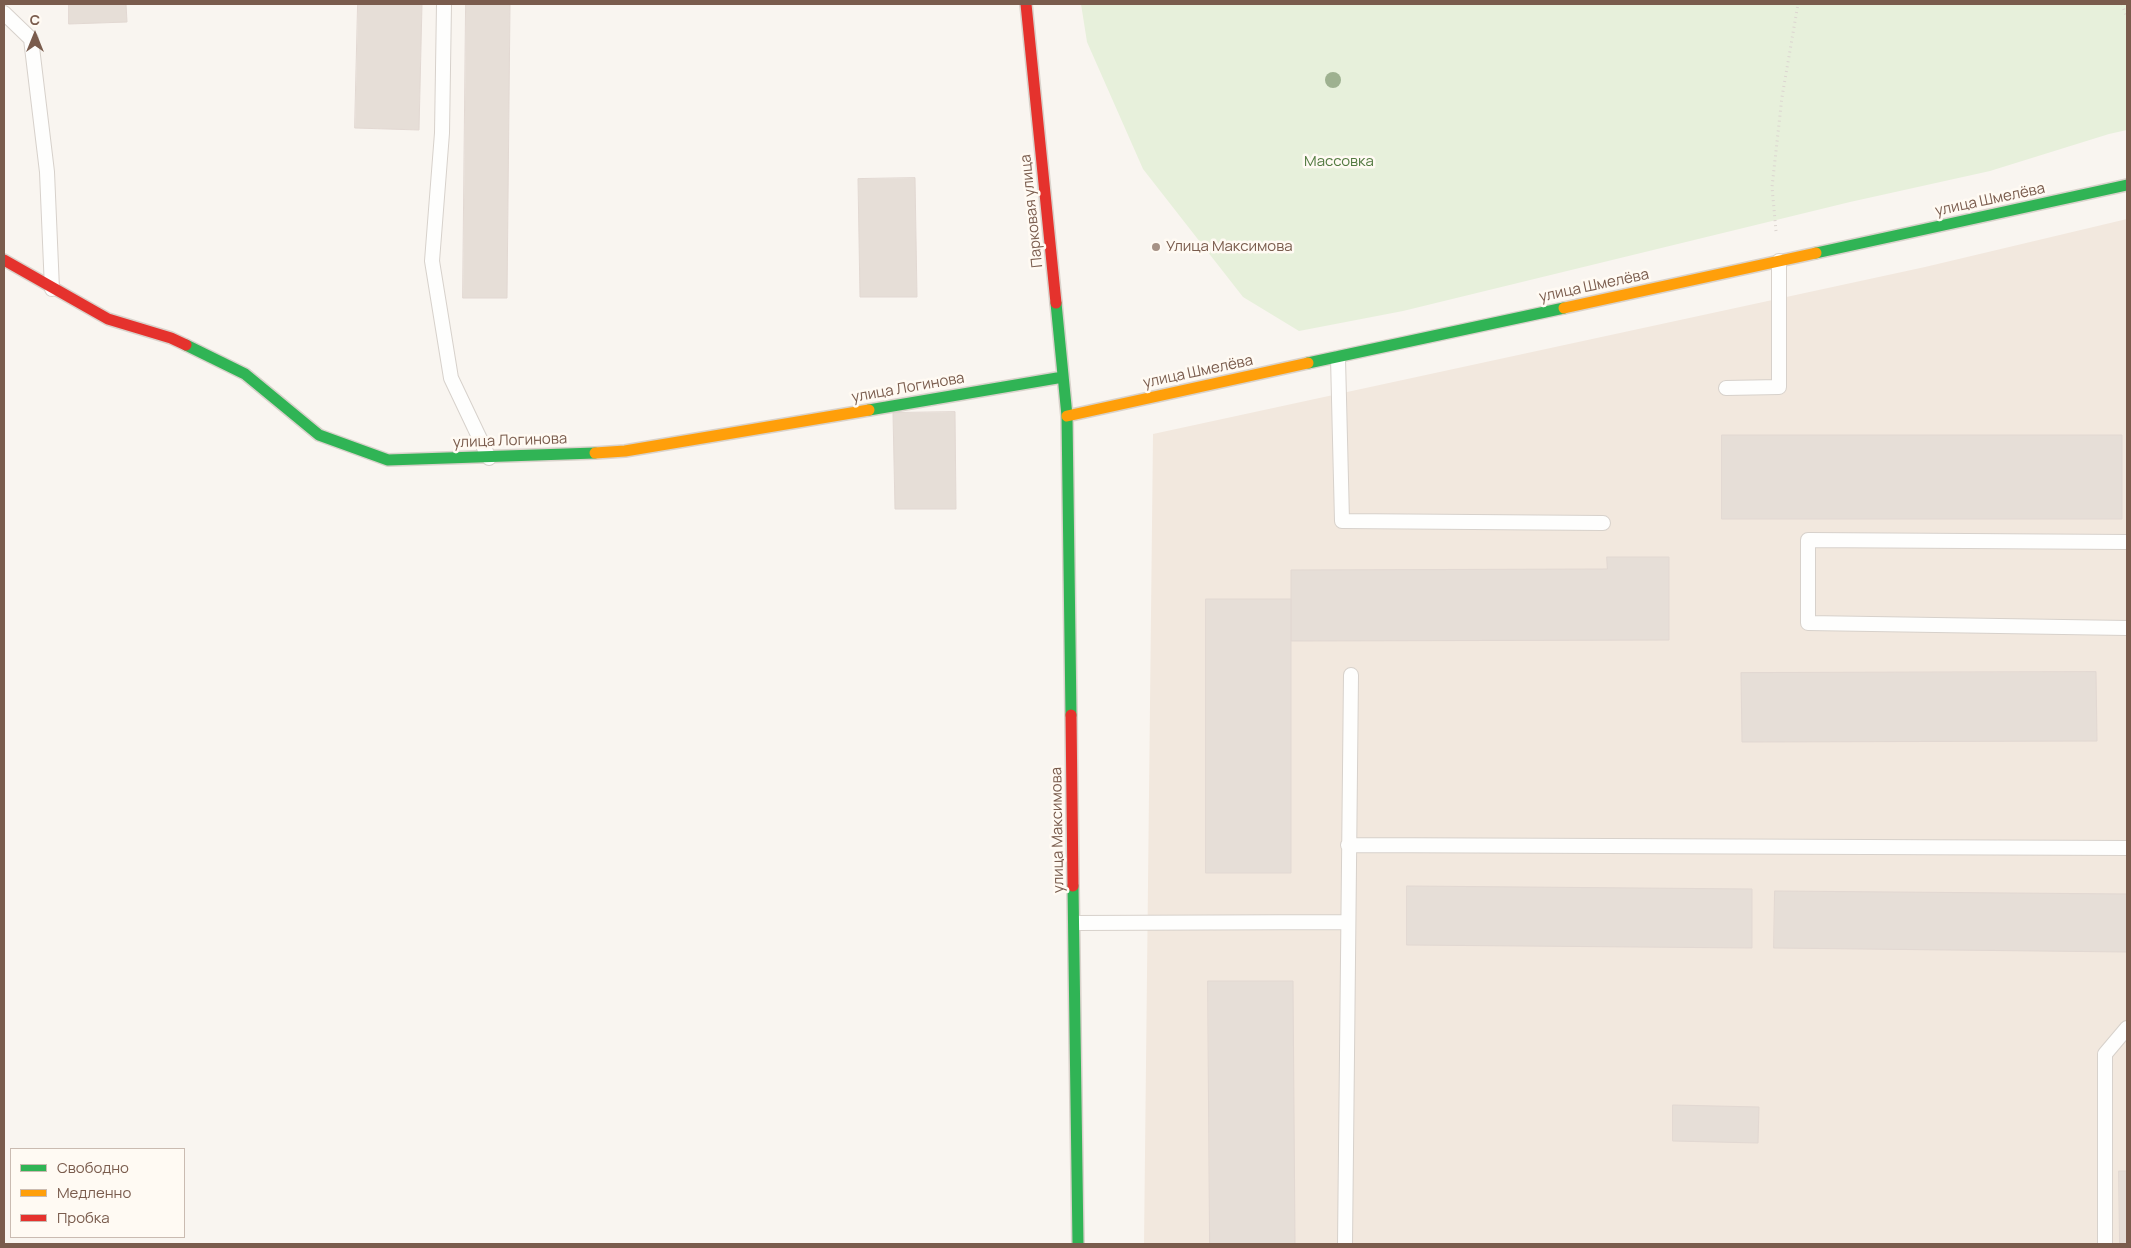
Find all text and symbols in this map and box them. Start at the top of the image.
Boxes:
north arrow [10,10,60,60]
text: С [30,10,40,29]
street label: Парковая улица [1017,153,1047,269]
park label: Массовка [1304,153,1374,171]
street label: улица Шмелёва [1933,180,2047,220]
place label: Улица Максимова [1166,238,1293,256]
marker: Улица Максимова [1150,241,1162,253]
street label: улица Шмелёва [1537,266,1651,306]
street label: улица Шмелёва [1141,352,1255,392]
street label: улица Логинова [850,369,966,407]
street label: улица Логинова [453,430,567,452]
street label: улица Максимова [1048,767,1068,893]
legend [10,1148,185,1238]
text: Свободно [57,1157,129,1178]
text: Медленно [57,1182,131,1203]
text: Пробка [57,1207,110,1228]

